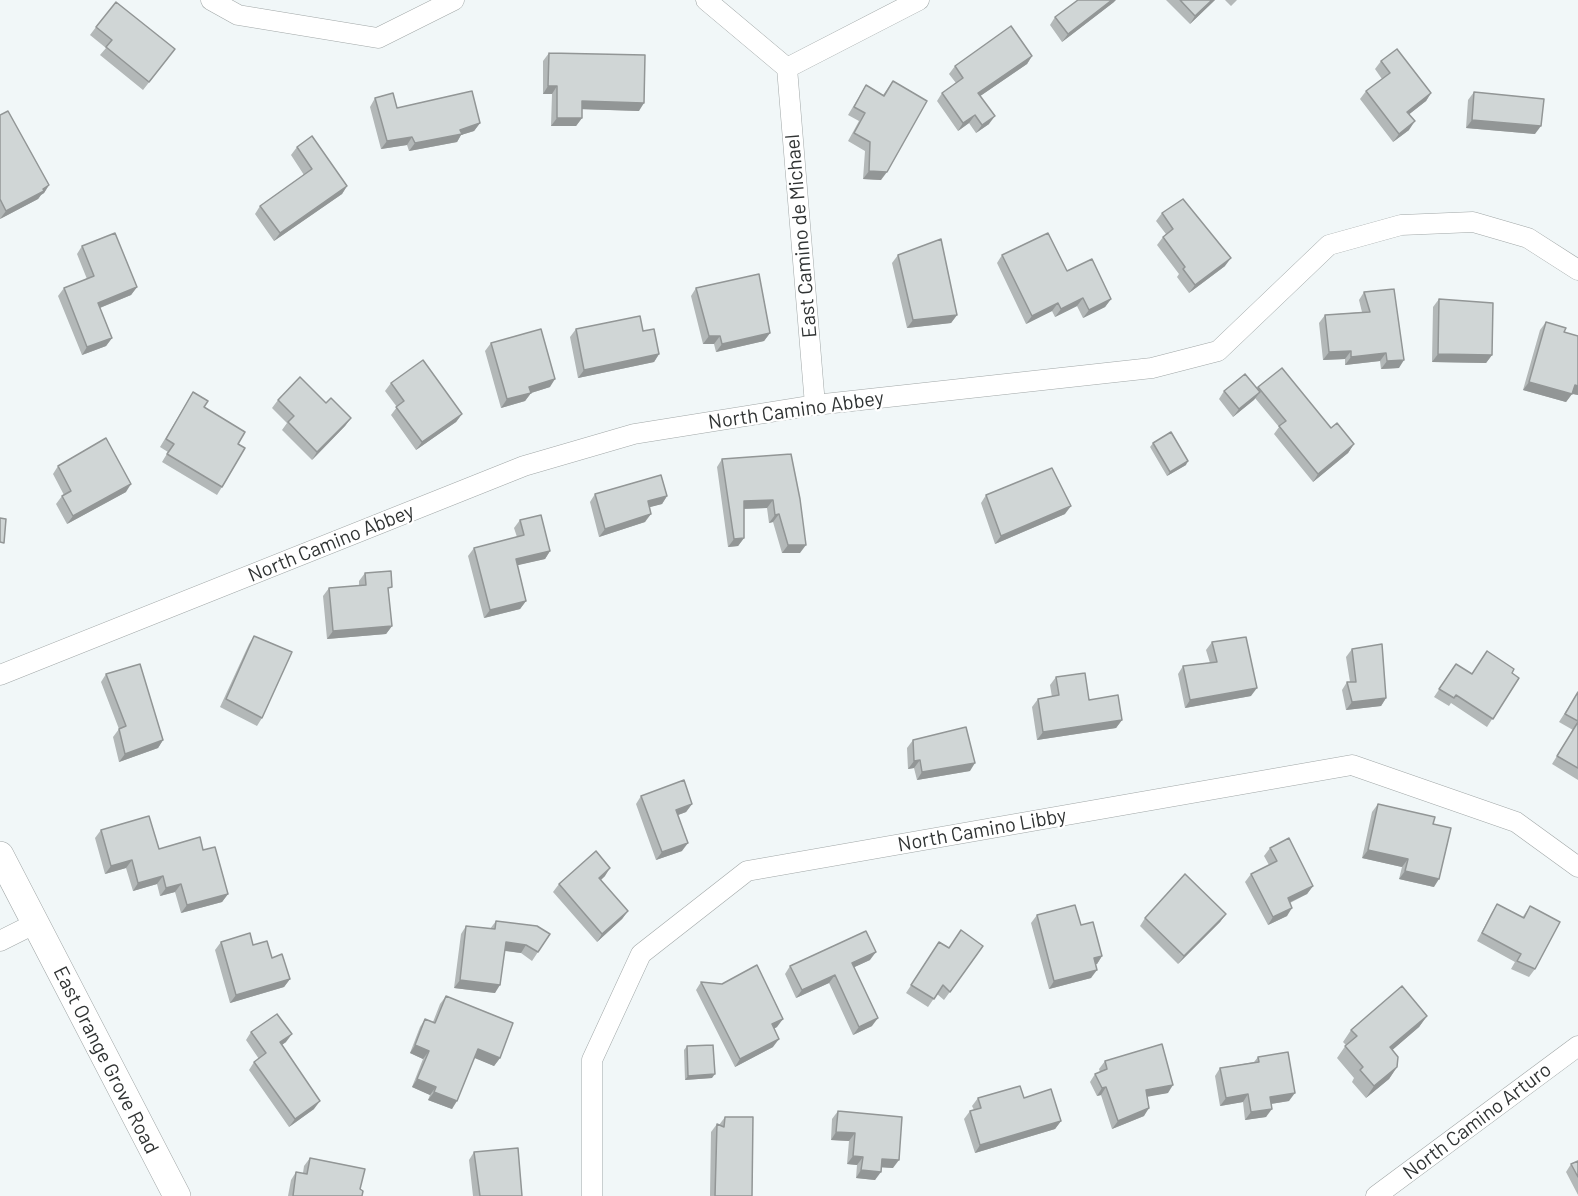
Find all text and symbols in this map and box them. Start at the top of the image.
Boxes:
street label: East Camino de Michael [780,133,822,339]
street label: North Camino Abbey [707,386,885,434]
street label: North Camino Abbey [245,499,417,587]
street label: North Camino Libby [896,803,1068,857]
street label: East Orange Grove Road [48,962,164,1158]
street label: North Camino Arturo [1398,1057,1556,1185]

